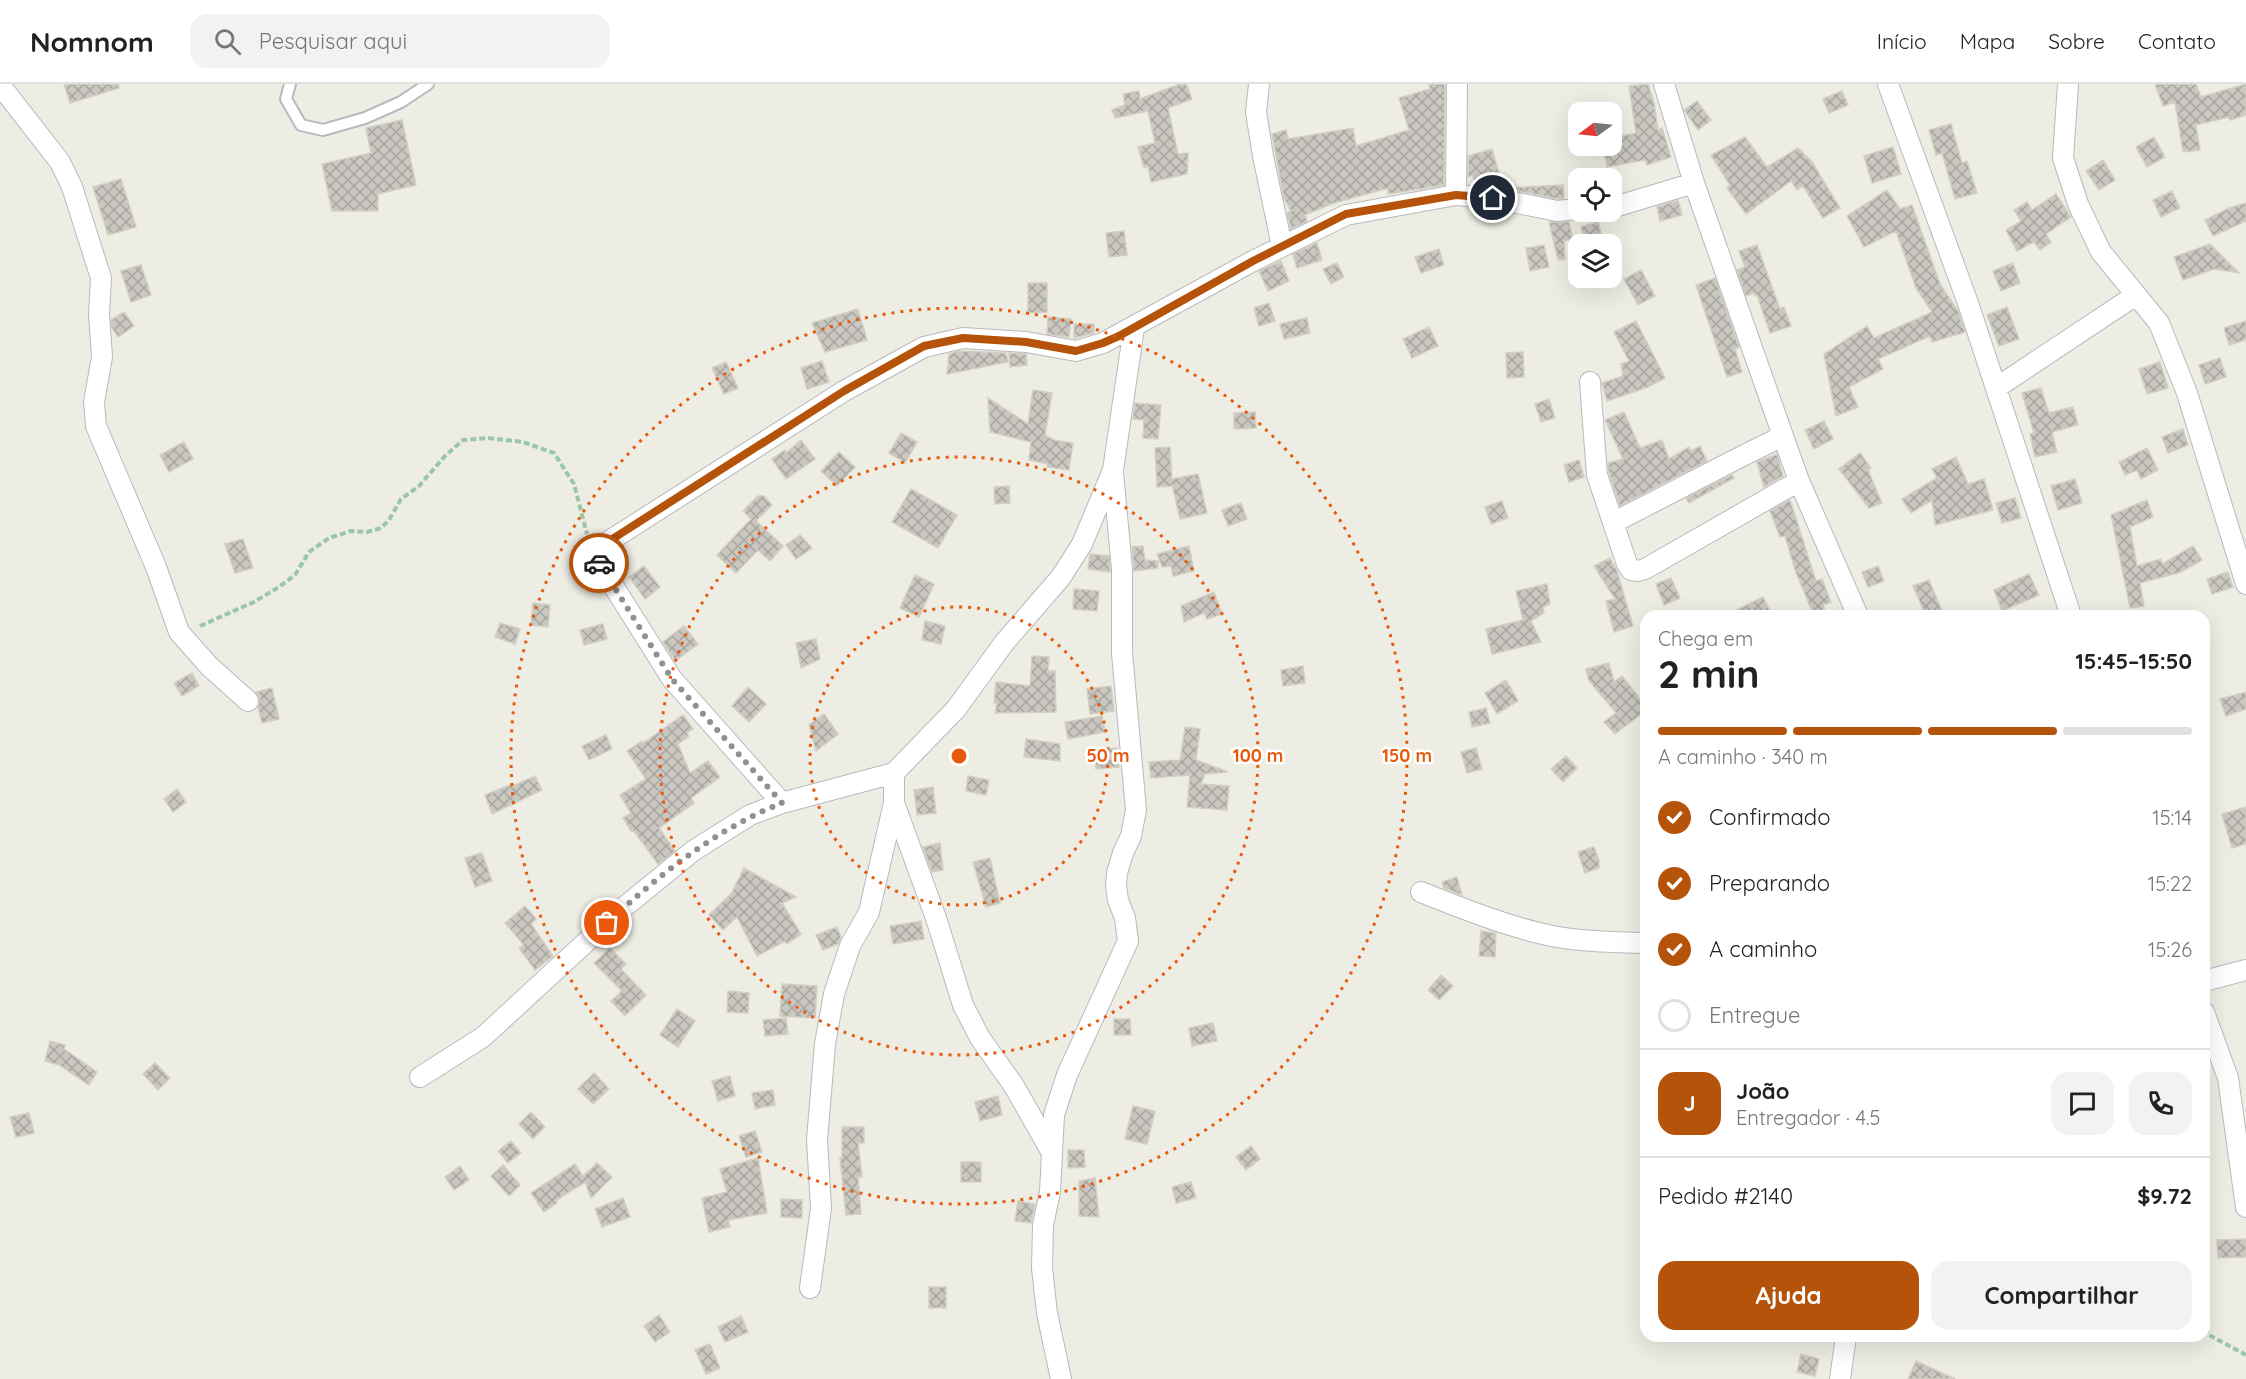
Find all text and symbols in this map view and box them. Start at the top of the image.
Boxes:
search box [190,14,610,68]
text: Nomnom [30,24,154,59]
icon: search [211,25,244,58]
text: Pesquisar aqui [259,27,407,55]
text: Início [1877,28,1927,54]
text: Mapa [1960,28,2015,54]
text: Sobre [2048,28,2105,54]
text: Contato [2138,28,2216,54]
north arrow [1568,102,1622,156]
map controls [1568,102,1622,288]
button: locate [1568,168,1622,222]
pin [1467,172,1518,223]
icon: home [1476,181,1509,214]
button: layers [1568,234,1622,288]
courier [569,533,629,593]
icon: car [583,547,616,580]
text: Chega em [1658,626,1753,651]
text: 15:45–15:50 [2075,647,2192,675]
text: 2 min [1658,649,1760,698]
text: 50 m [1086,744,1130,767]
text: 100 m [1233,744,1283,767]
text: 150 m [1382,744,1432,767]
text: A caminho · 340 m [1658,744,1828,769]
centre of rings [949,746,969,766]
icon: check [1658,801,1691,834]
text: Confirmado [1709,803,1830,831]
text: 15:14 [2152,805,2192,830]
icon: check [1658,867,1691,900]
text: Preparando [1709,869,1830,897]
text: 15:22 [2148,871,2192,896]
pin [581,897,632,948]
icon: bag [590,906,623,939]
icon: check [1658,933,1691,966]
text: A caminho [1709,935,1817,963]
text: 15:26 [2148,937,2192,962]
text: Entregue [1709,1001,1800,1029]
button: chat [2051,1072,2114,1135]
button: phone [2129,1072,2192,1135]
text: João [1736,1077,1789,1105]
text: J [1683,1089,1696,1117]
text: Entregador · 4.5 [1736,1105,1880,1130]
text: Pedido #2140 [1658,1182,1793,1210]
text: $9.72 [2137,1182,2192,1210]
button: Ajuda [1658,1261,1919,1330]
button: Compartilhar [1931,1261,2192,1330]

